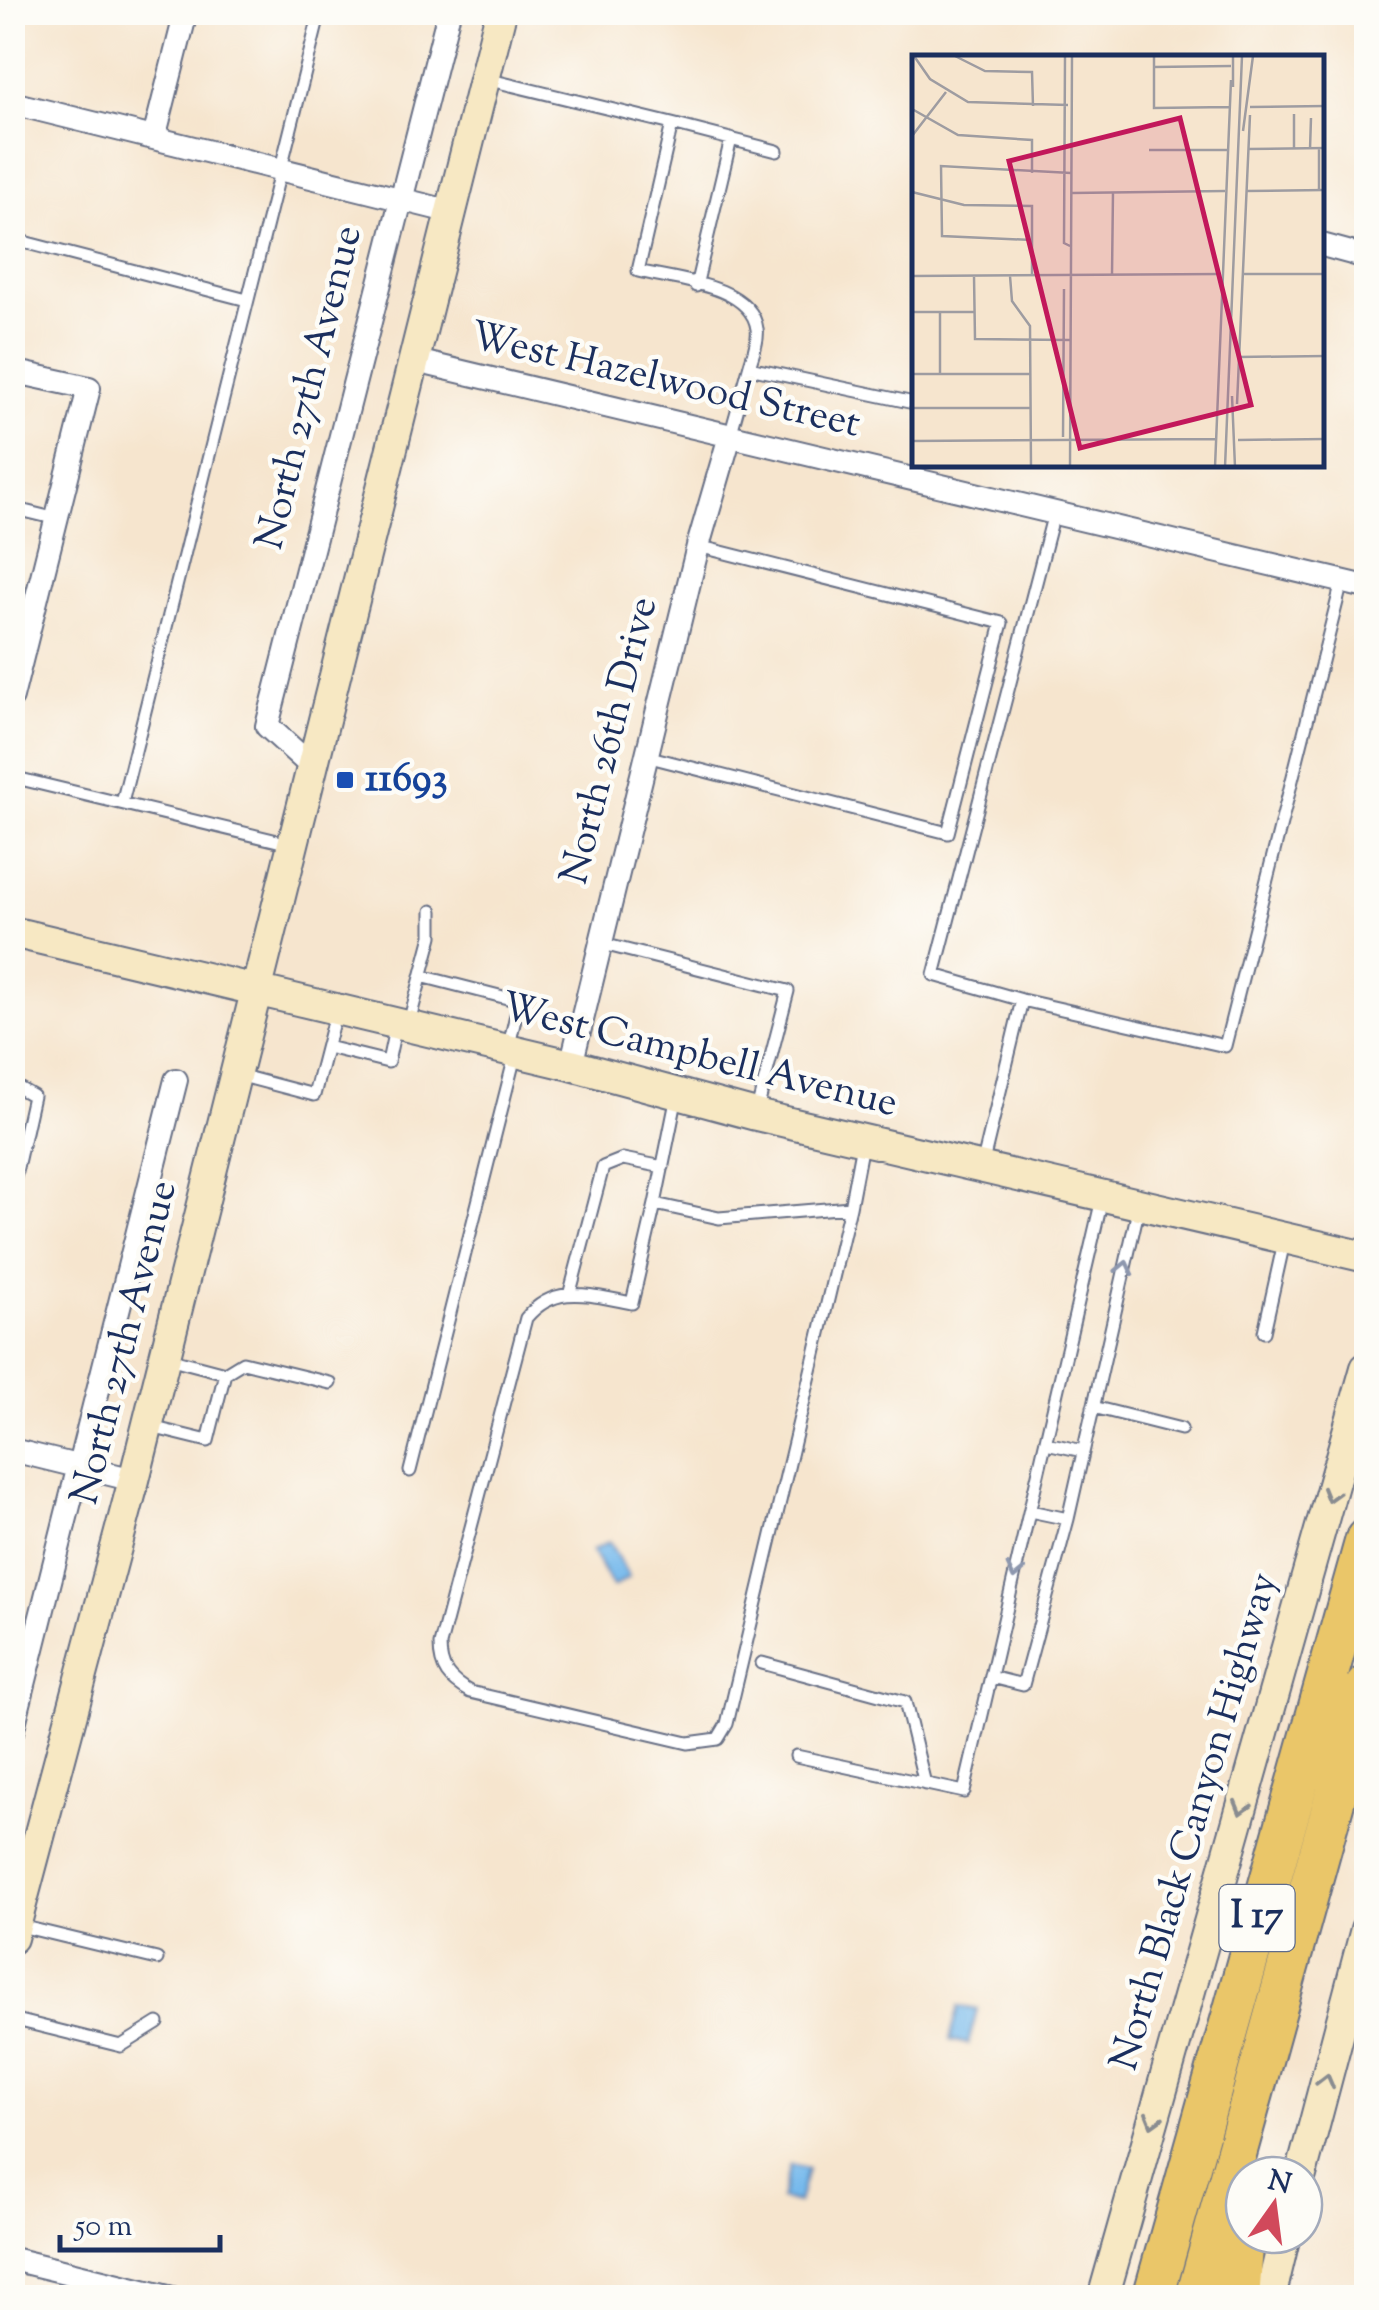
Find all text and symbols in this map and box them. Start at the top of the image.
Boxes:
inset map [912,55,1324,468]
street label: North 27th Avenue [243,220,379,556]
street label: West Hazelwood Street [464,309,866,455]
street label: North 26th Drive [548,591,674,891]
place label: 11693 [365,752,448,809]
marker: 11693 [334,769,356,791]
street label: West Campbell Avenue [495,980,903,1134]
street label: North 27th Avenue [58,1175,194,1511]
one-way arrow [1113,1260,1134,1277]
one-way arrow [1321,1486,1342,1503]
one-way arrow [1006,1563,1027,1580]
street label: North Black Canyon Highway [1098,1567,1294,2077]
one-way arrow [1232,1799,1253,1816]
road number: I 17 [1220,1885,1294,1951]
one-way arrow [1314,2073,1335,2090]
one-way arrow [1144,2111,1165,2128]
north arrow [1224,2155,1324,2255]
text: N [1264,2162,1295,2206]
scale bar [60,2190,220,2252]
text: 50 m [73,2206,133,2249]

